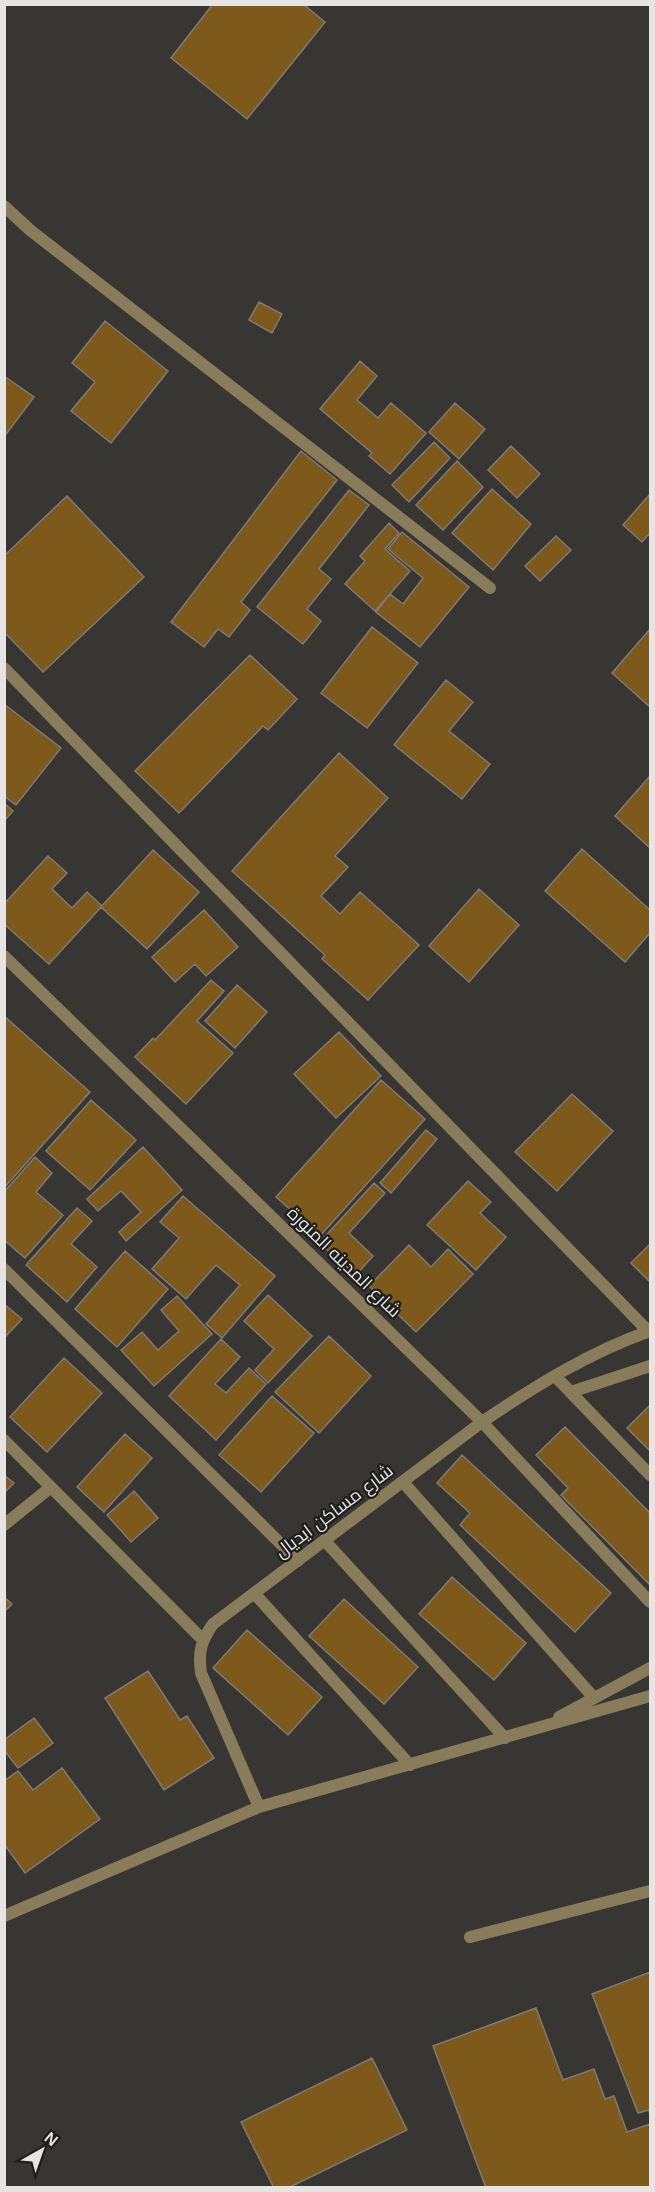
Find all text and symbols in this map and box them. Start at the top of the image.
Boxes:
street label: شارع المدينه المنورة [282,1203,405,1323]
street label: شارع مساكن ايديال [271,1460,398,1563]
north arrow [12,2120,72,2180]
text: N [41,2129,61,2149]

